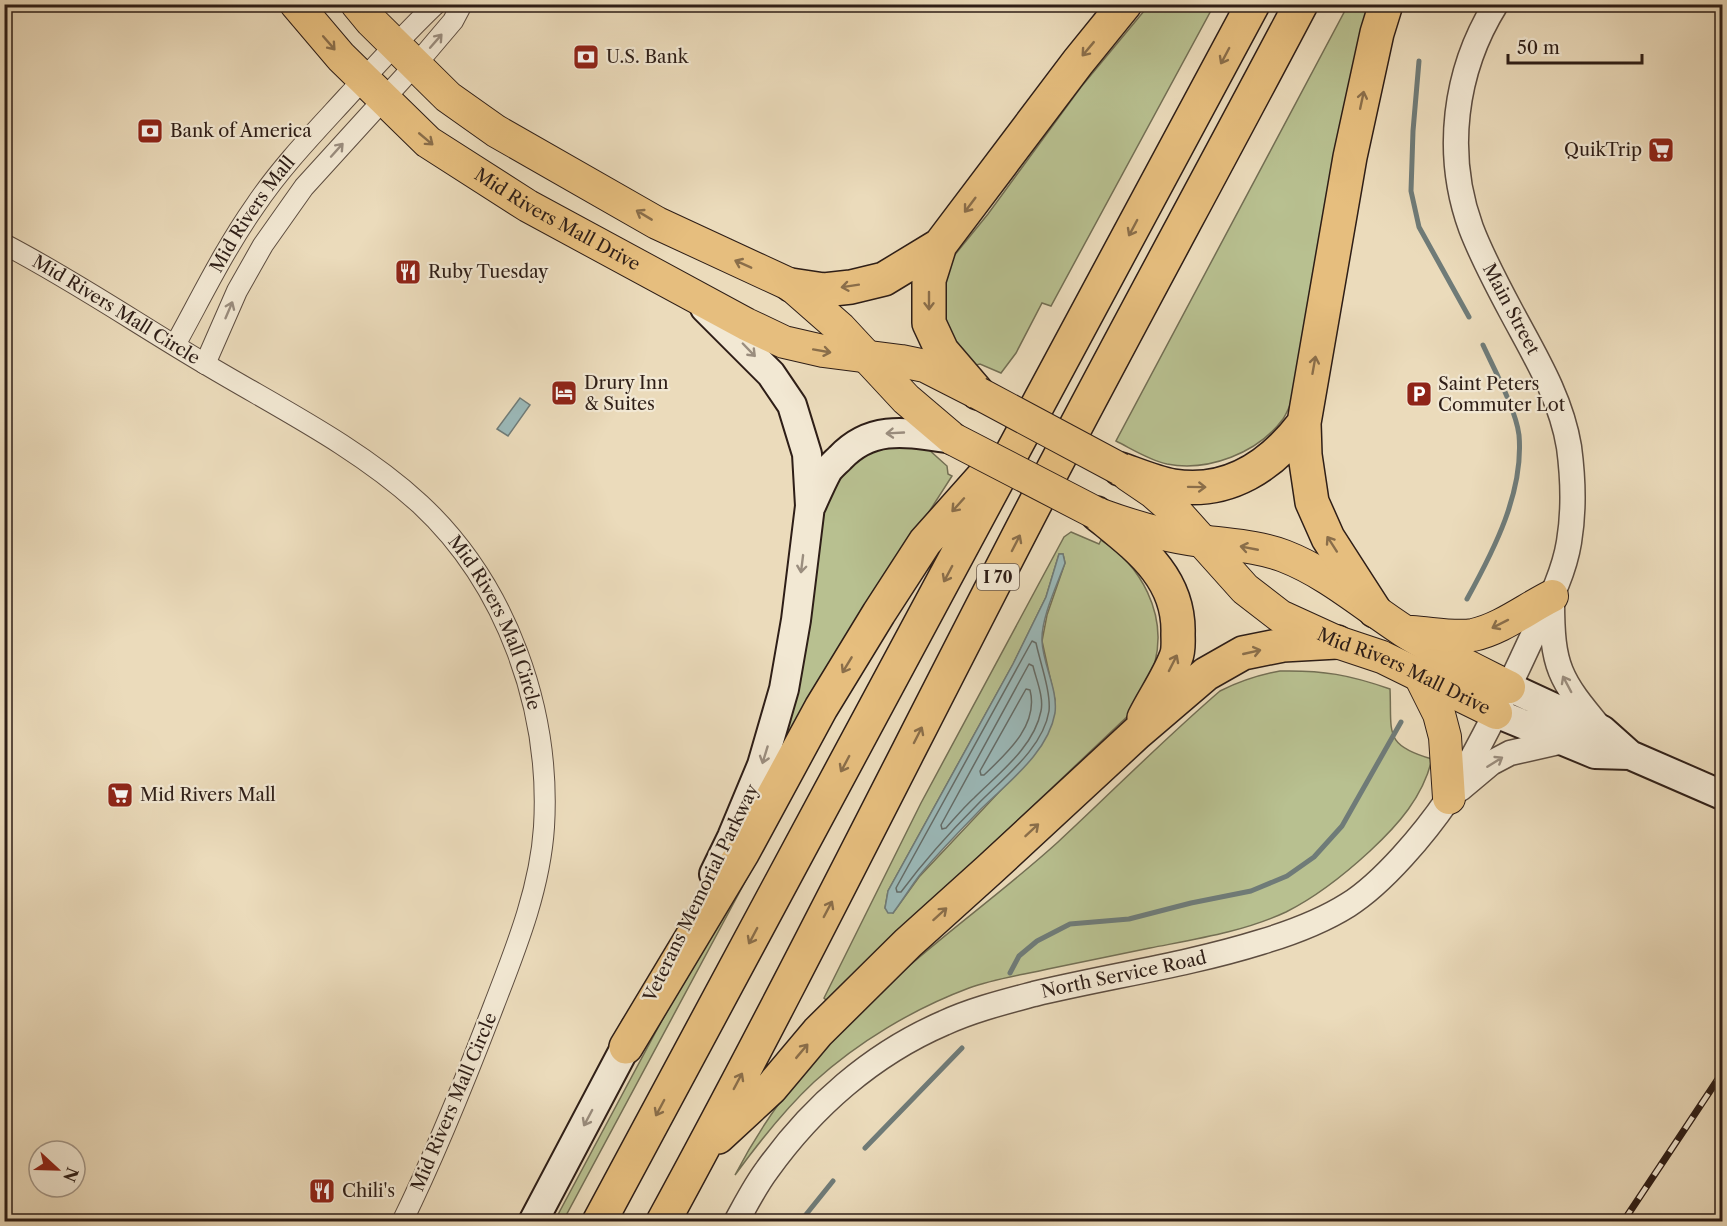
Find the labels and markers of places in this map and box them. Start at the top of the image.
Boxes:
bank icon: U.S. Bank [571,42,601,72]
place label: U.S. Bank [606,46,690,68]
bank icon: Bank of America [135,116,165,146]
place label: Bank of America [170,120,312,142]
supermarket icon: QuikTrip [1646,135,1676,165]
place label: QuikTrip [1564,139,1642,161]
restaurant icon: Ruby Tuesday [393,257,423,287]
place label: Ruby Tuesday [428,261,549,283]
place label: Drury Inn & Suites [584,372,668,415]
place label: Saint Peters Commuter Lot [1438,373,1566,416]
hotel icon: Drury Inn & Suites [549,378,579,408]
parking icon: Saint Peters Commuter Lot [1404,379,1434,409]
supermarket icon: Mid Rivers Mall [105,780,135,810]
place label: Mid Rivers Mall [140,784,276,806]
restaurant icon: Chili's [307,1176,337,1206]
place label: Chili's [342,1180,395,1202]

